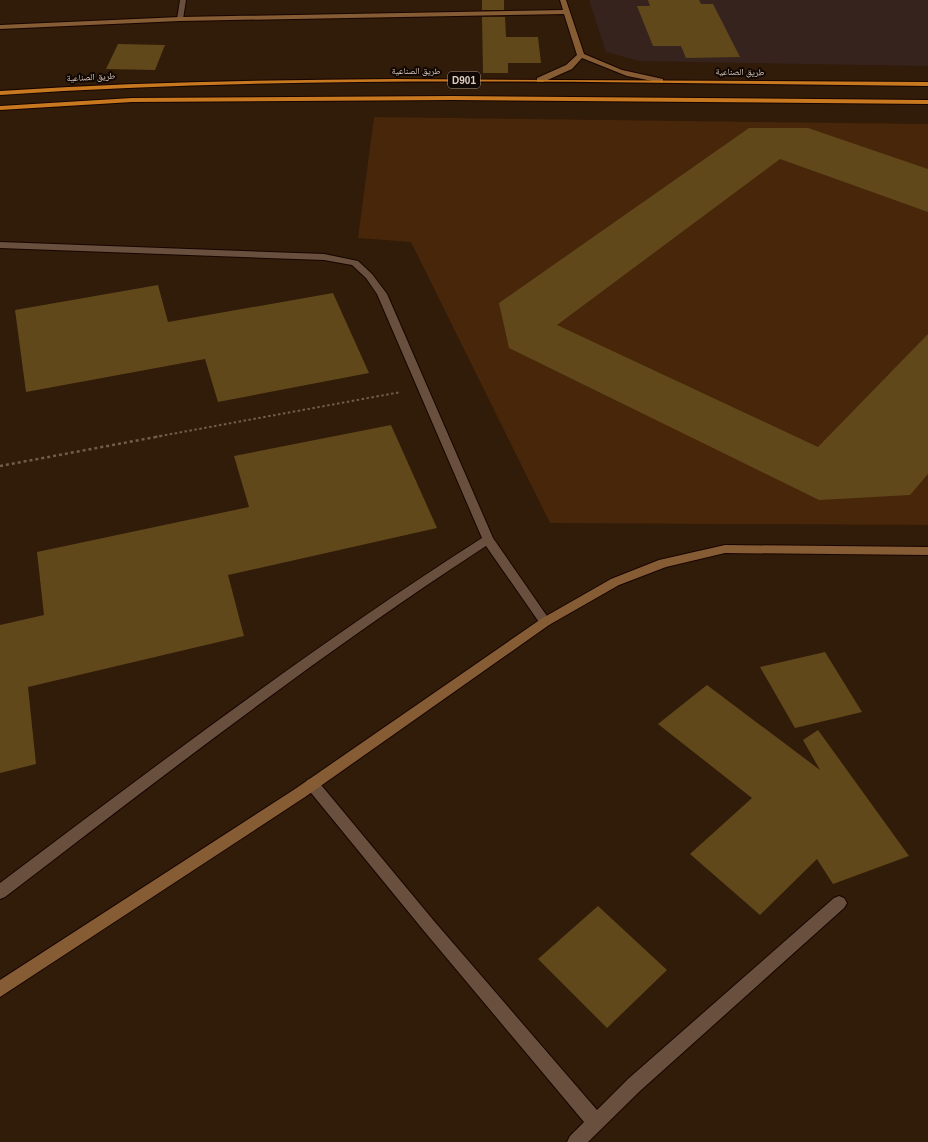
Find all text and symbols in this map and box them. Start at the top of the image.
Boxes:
street label: طريق الصناعية [392,66,440,76]
street label: طريق الصناعية [716,67,765,78]
street label: طريق الصناعية [66,71,116,83]
road number: D901 [448,72,480,88]

